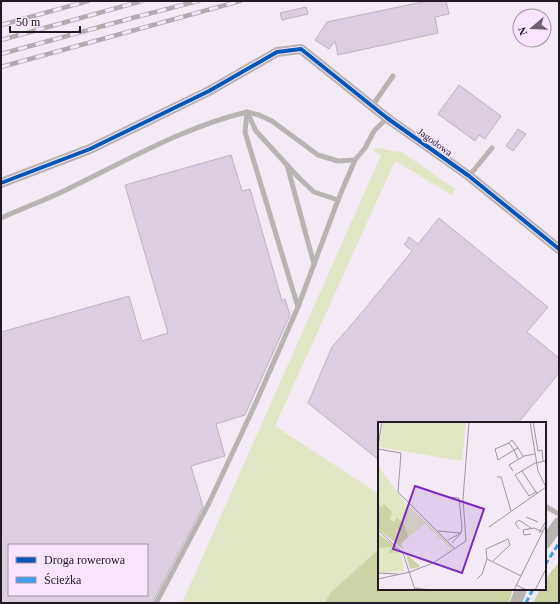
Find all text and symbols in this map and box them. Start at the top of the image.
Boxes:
scale bar [10,8,80,34]
north arrow [512,8,552,48]
text: 50 m [16,15,41,29]
text: N [516,25,530,37]
street label: Jagodowa [416,126,455,159]
inset map [378,422,546,590]
legend [8,544,148,596]
text: Droga rowerowa [44,553,126,567]
text: Ścieżka [44,573,82,587]

